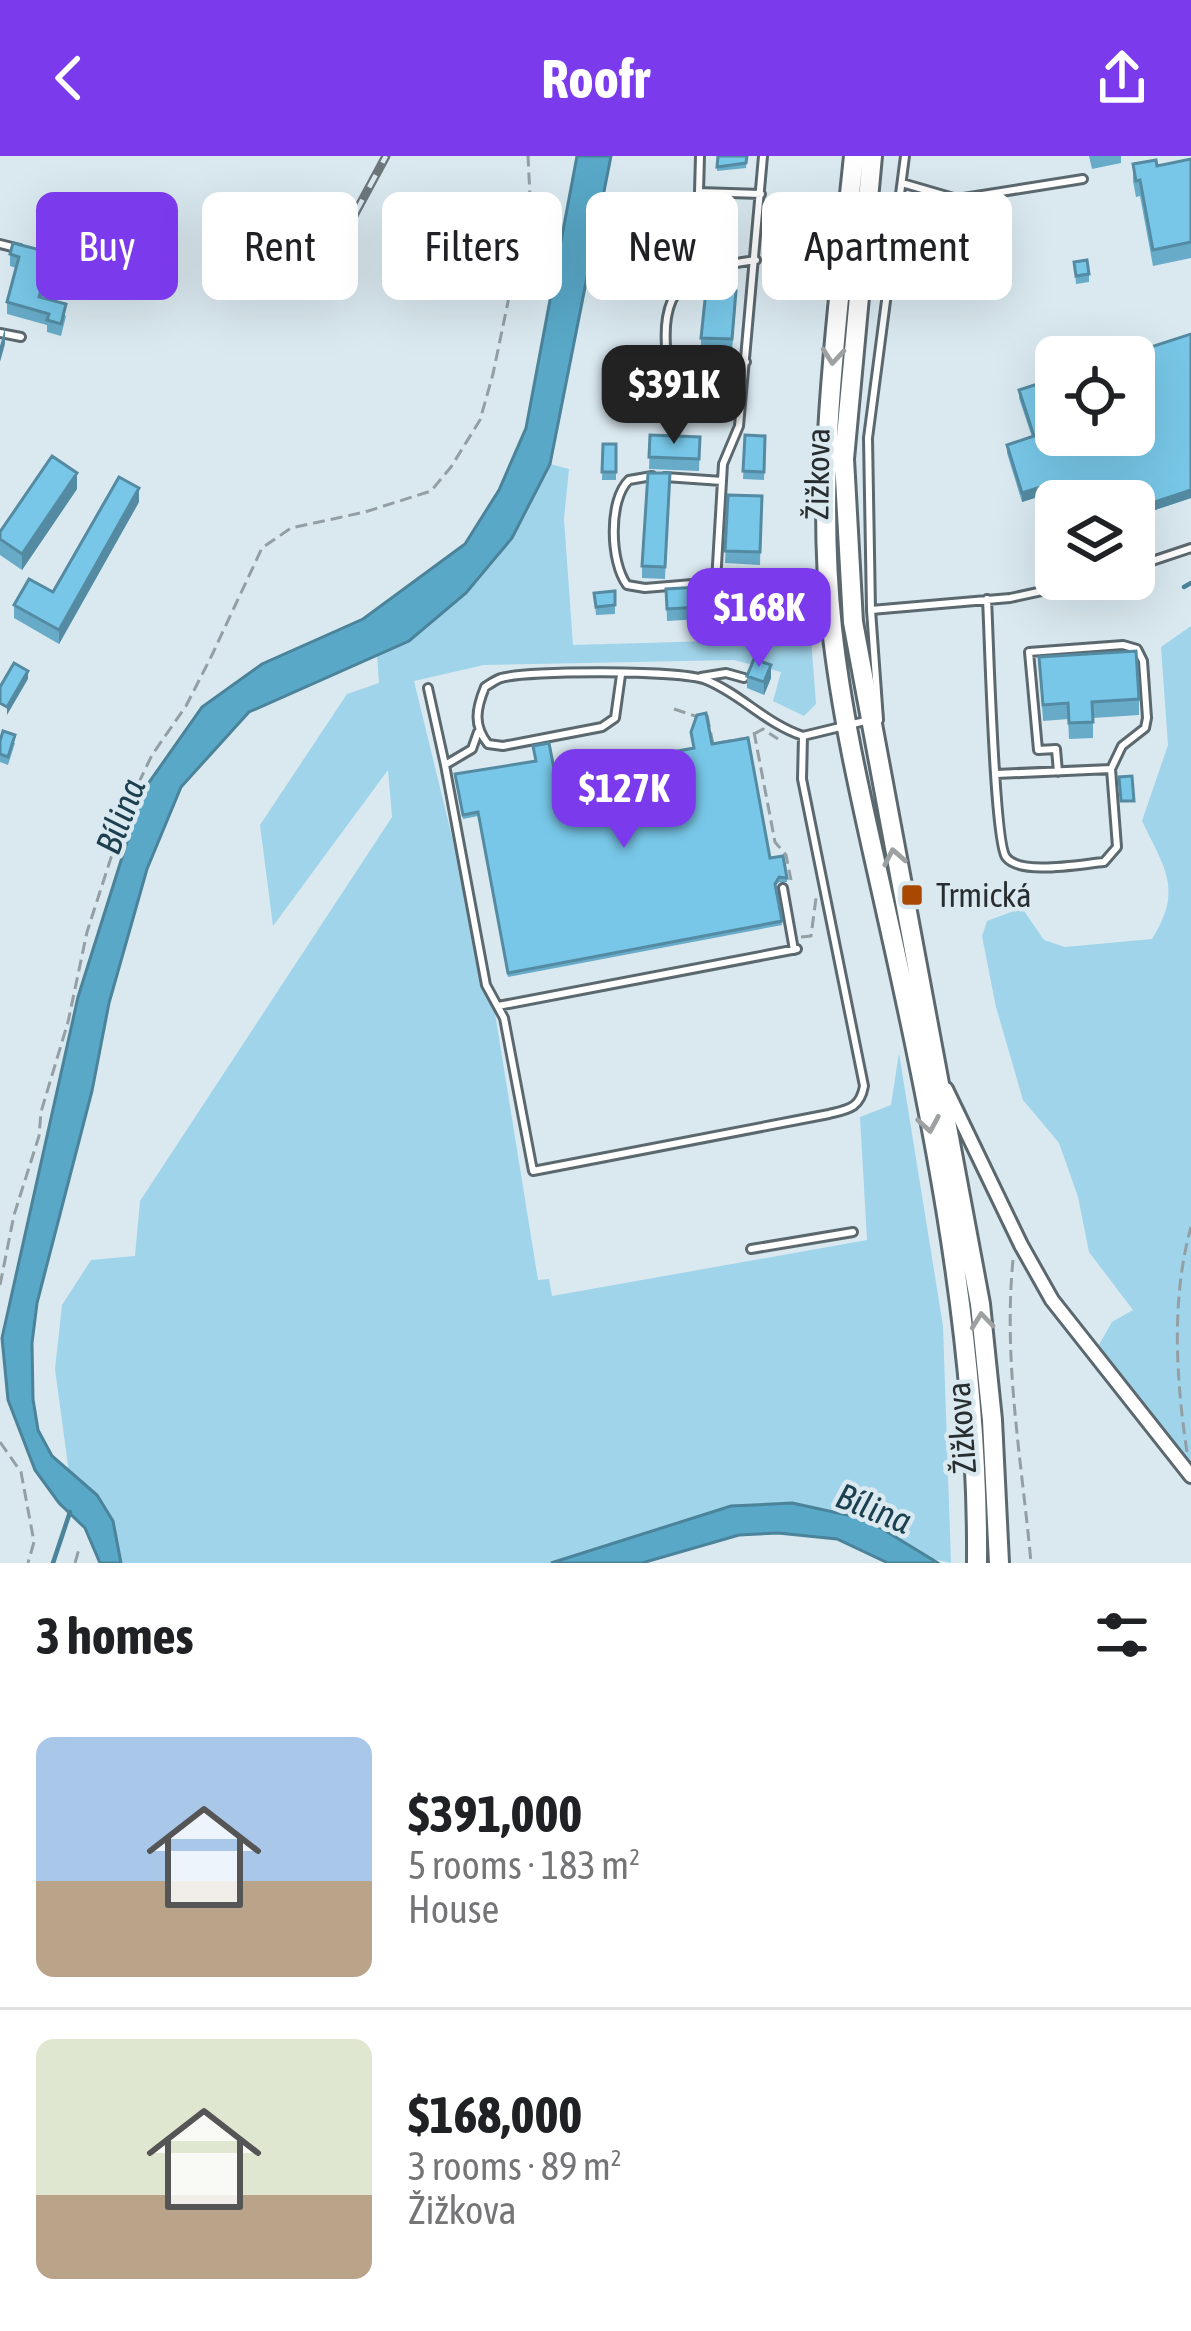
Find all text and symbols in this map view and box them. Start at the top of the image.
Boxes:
icon: back [36,45,102,111]
icon: share [1089,45,1155,111]
text: Roofr [541,48,650,109]
chip: Buy [36,192,178,300]
chip: Rent [202,192,358,300]
chip: Filters [382,192,562,300]
chip: New [586,192,738,300]
chip: Apartment [762,192,1012,300]
map controls [1035,336,1155,600]
button: locate [1035,336,1155,456]
pin: $391K [590,345,758,447]
one-way arrow [821,347,846,366]
text: $391K [629,362,719,406]
street label: Žižkova [797,428,837,520]
button: layers [1035,480,1155,600]
pin: $168K [675,568,843,670]
text: $168K [714,585,804,629]
pin: $127K [540,749,708,851]
text: $127K [579,766,669,810]
water label: Bílina [87,772,154,860]
one-way arrow [882,847,908,867]
place label: Trmická [936,876,1032,914]
marker: Trmická [899,882,925,908]
one-way arrow [915,1113,940,1133]
one-way arrow [969,1311,995,1331]
street label: Žižkova [939,1381,983,1475]
water label: Bílina [830,1474,918,1542]
icon: filters [1089,1602,1155,1668]
text: 3 homes [36,1606,194,1665]
text: $391,000 [408,1784,582,1843]
icon: home [132,1785,276,1929]
text: 5 rooms · 183 m² [408,1843,640,1887]
text: House [408,1887,499,1931]
text: $168,000 [408,2085,582,2144]
icon: home [132,2087,276,2231]
text: 3 rooms · 89 m² [408,2144,622,2188]
text: Žižkova [408,2188,517,2232]

